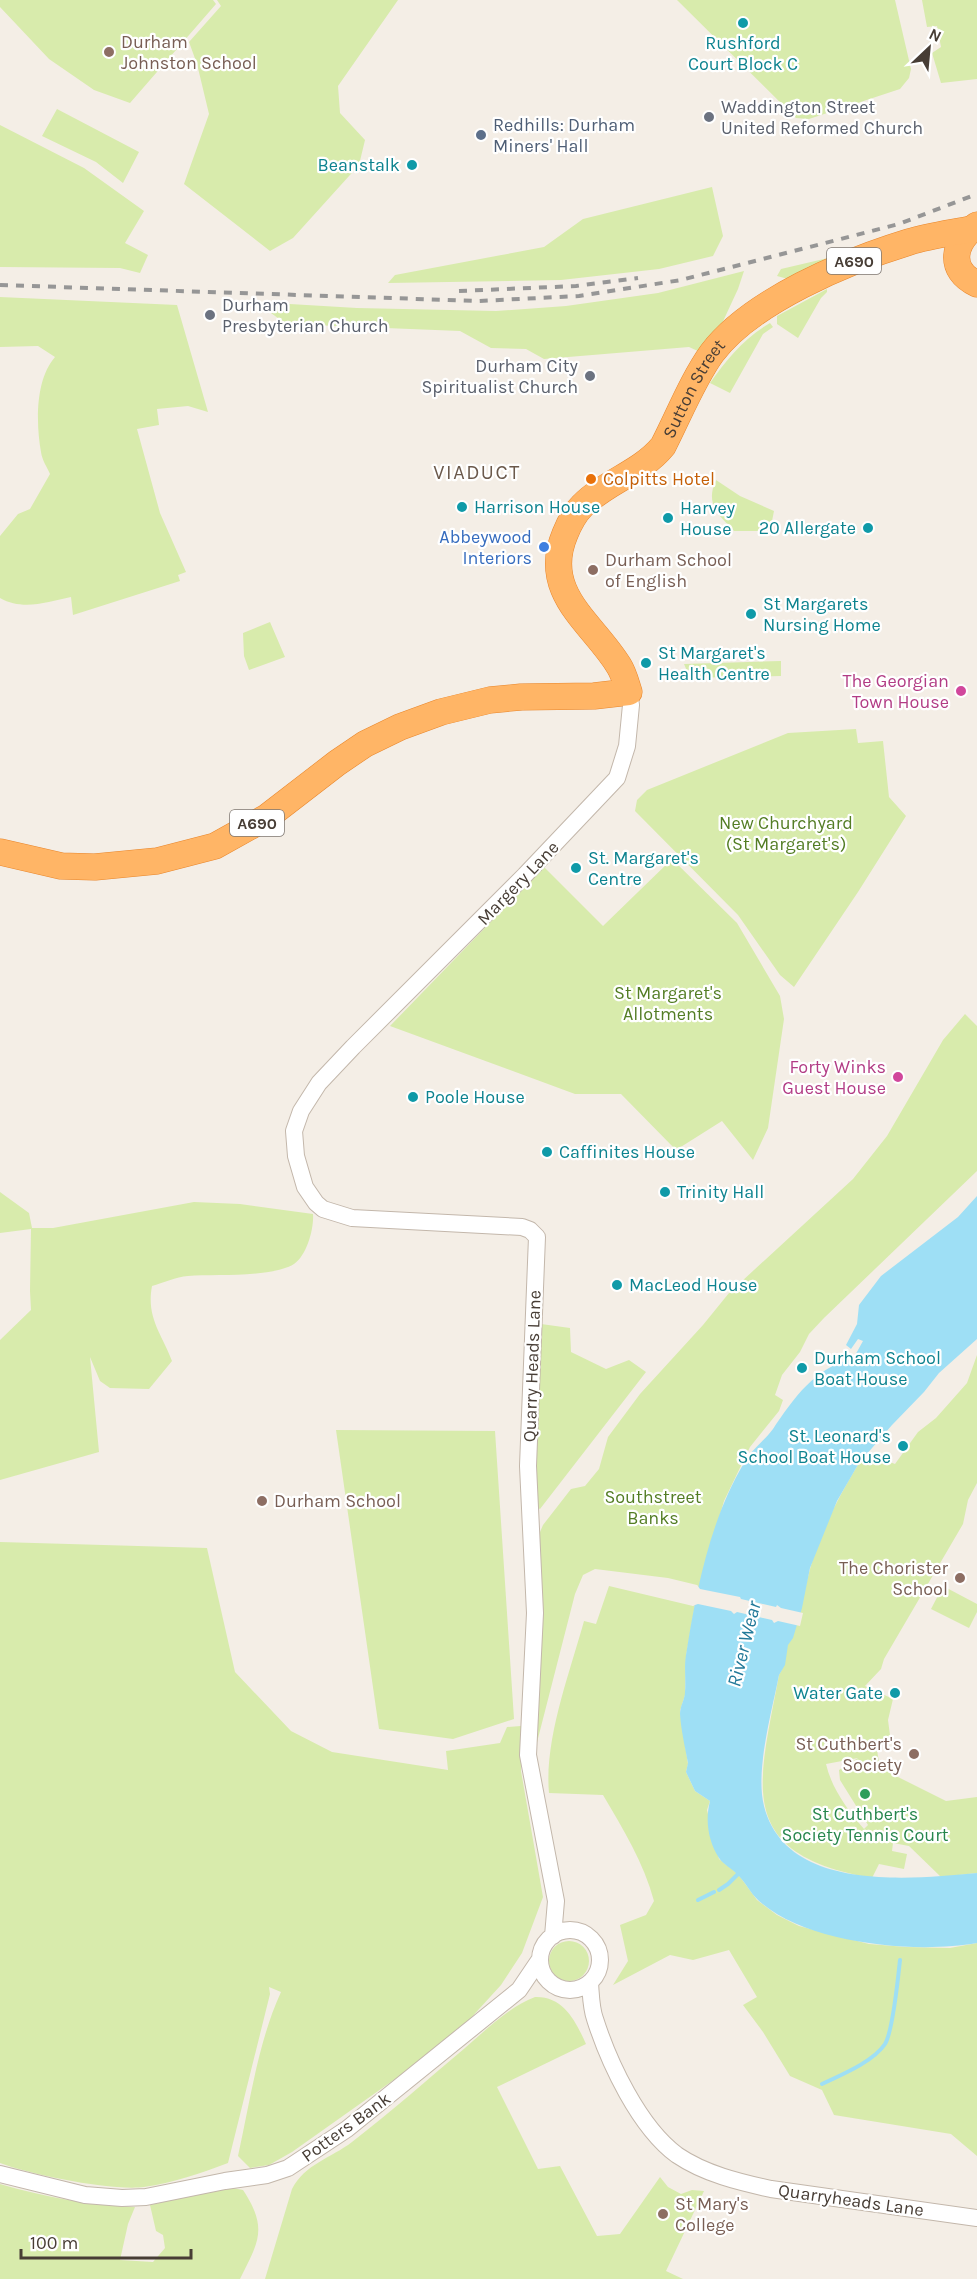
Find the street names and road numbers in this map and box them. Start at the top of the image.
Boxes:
road number: A690 [827,248,881,274]
street label: Sutton Street [658,334,730,442]
road number: A690 [230,810,284,836]
street label: Margery Lane [472,836,564,930]
street label: Quarry Heads Lane [518,1290,546,1442]
street label: Potters Bank [297,2087,395,2167]
street label: Quarryheads Lane [777,2179,925,2221]

